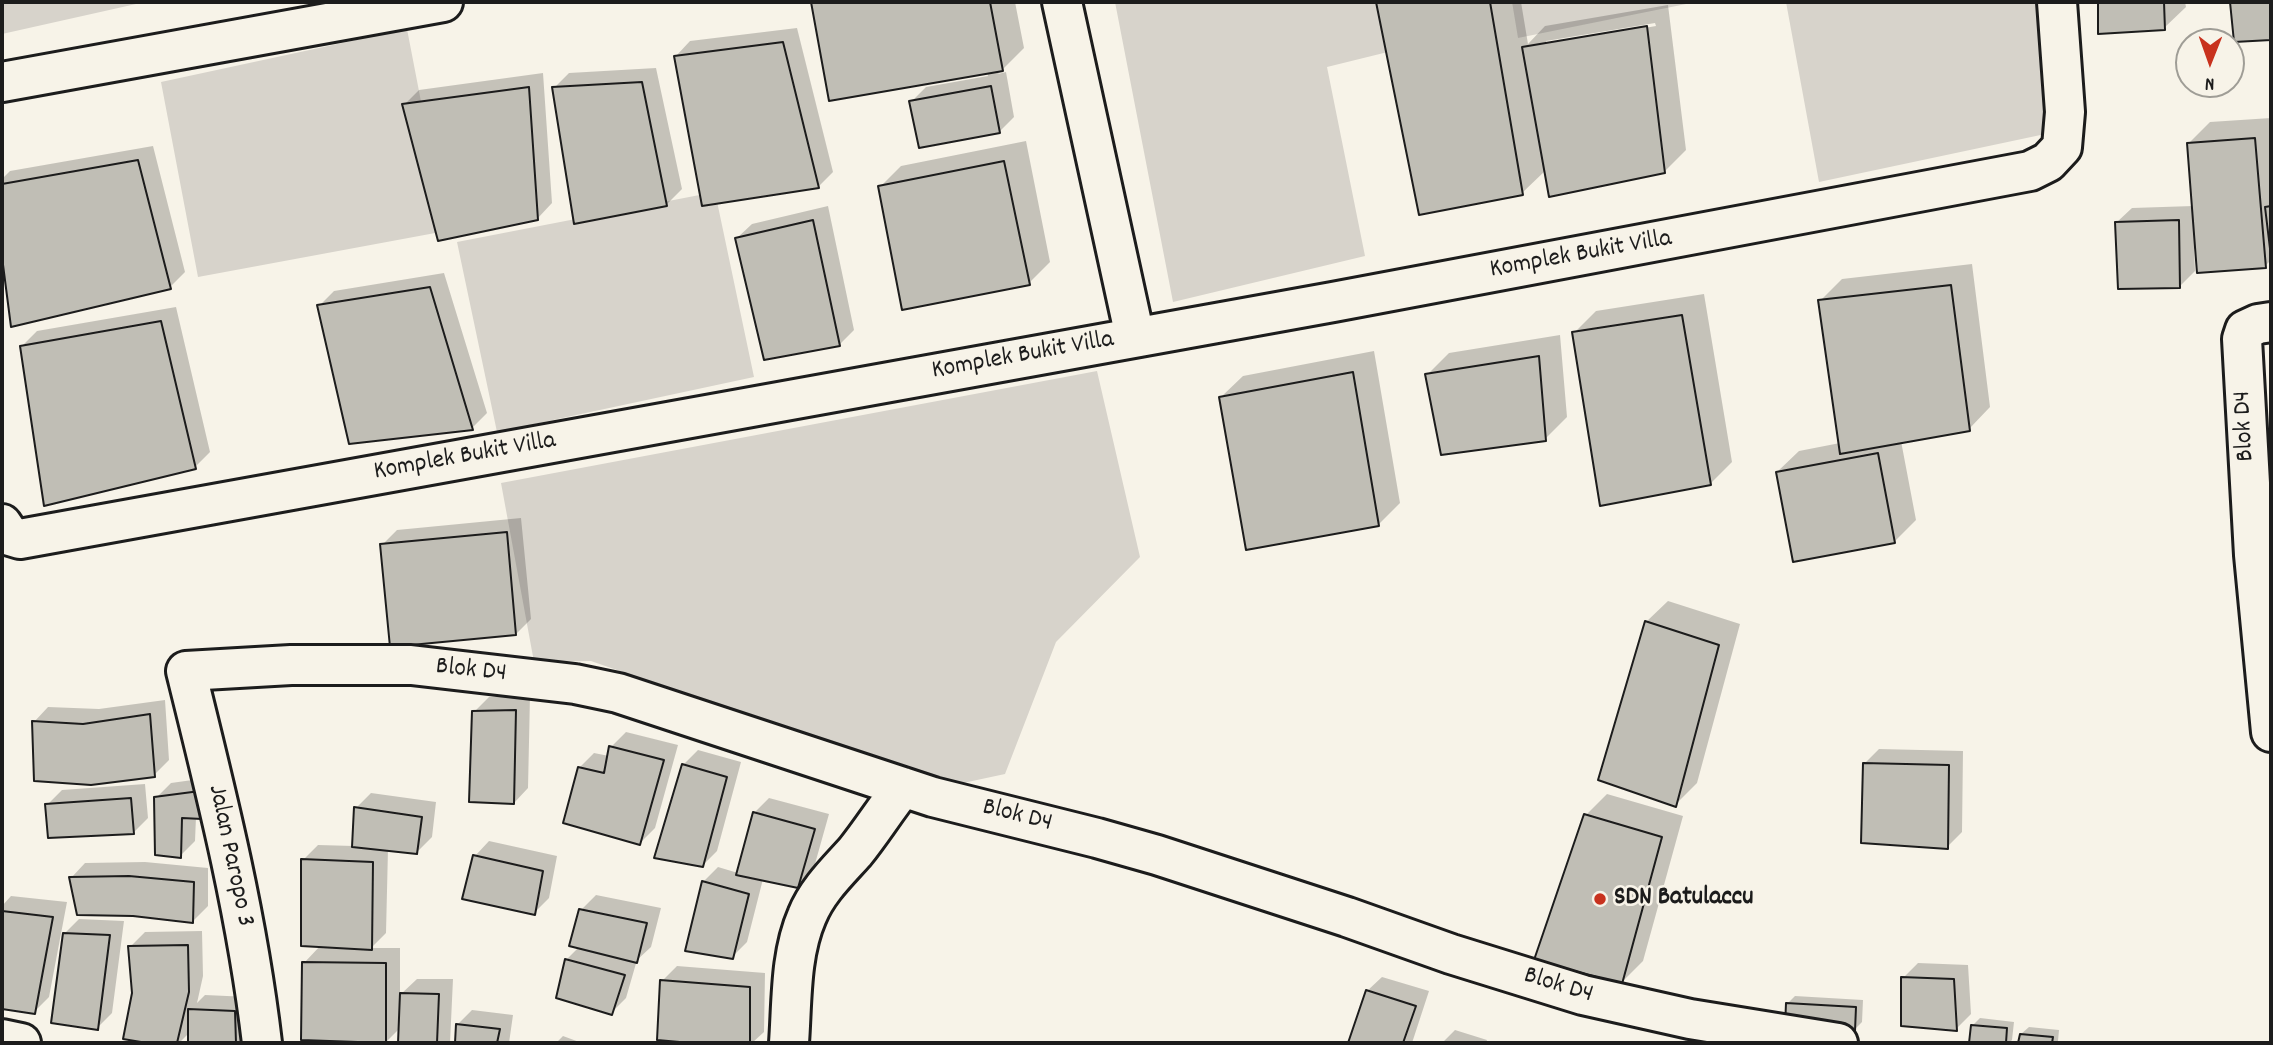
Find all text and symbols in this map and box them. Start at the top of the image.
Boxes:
north arrow [2175,28,2245,98]
text: N [2205,69,2215,96]
street label: Komplek Bukit Villa [1488,225,1674,287]
street label: Komplek Bukit Villa [930,326,1116,388]
street label: Blok D4 [2229,390,2263,462]
street label: Komplek Bukit Villa [372,427,558,489]
street label: Blok D4 [434,653,508,691]
street label: Jalan Paropo 3 [199,782,259,930]
street label: Blok D4 [979,793,1055,841]
place label: SDN Batulaccu [1614,883,1753,915]
marker: SDN Batulaccu [1592,891,1608,907]
street label: Blok D4 [1520,962,1596,1012]

